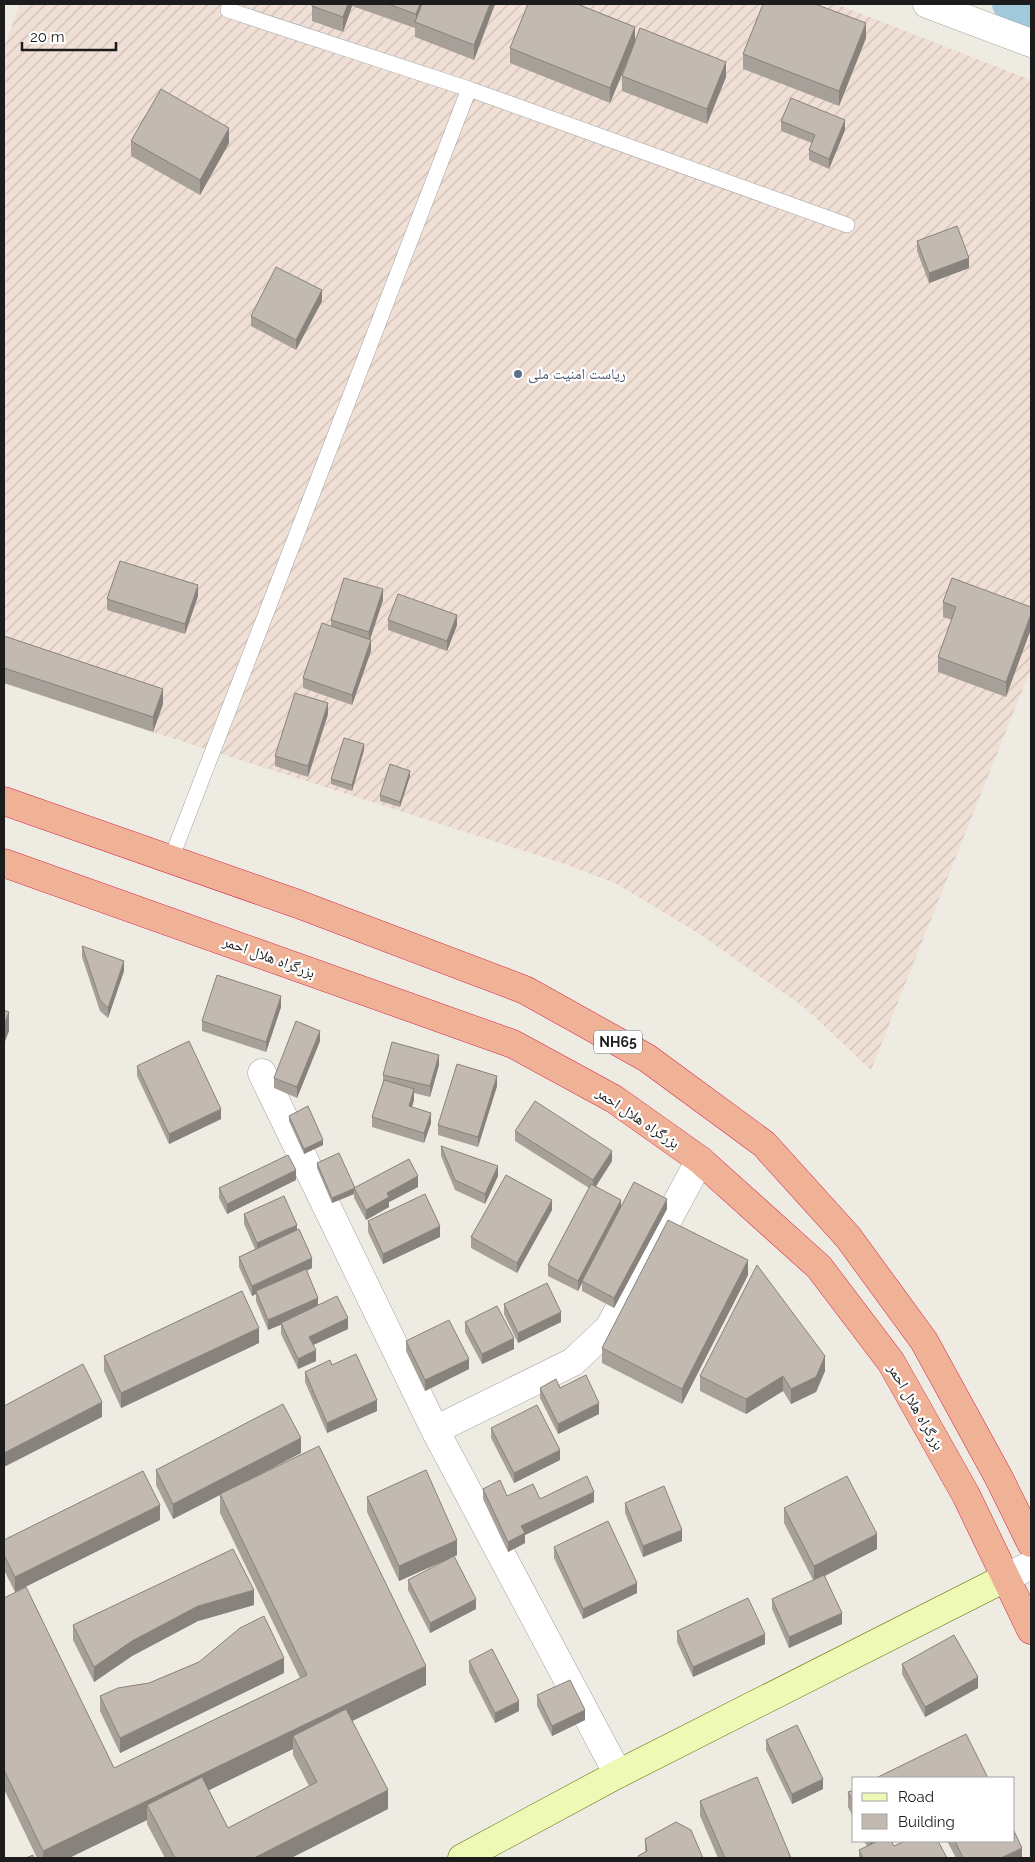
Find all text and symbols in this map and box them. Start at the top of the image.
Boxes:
scale bar [22,20,116,52]
text: 20 m [30,28,65,46]
place label: ریاست امنیت ملی [528,365,626,384]
marker: ریاست امنیت ملی [512,368,524,380]
street label: بزرگراه هلال احمر [219,932,317,983]
road number: NH65 [594,1030,642,1054]
street label: بزرگراه هلال احمر [592,1083,683,1153]
street label: بزرگراه هلال احمر [883,1360,948,1454]
legend [852,1777,1015,1842]
text: Road [898,1788,934,1806]
text: Building [898,1813,955,1831]

